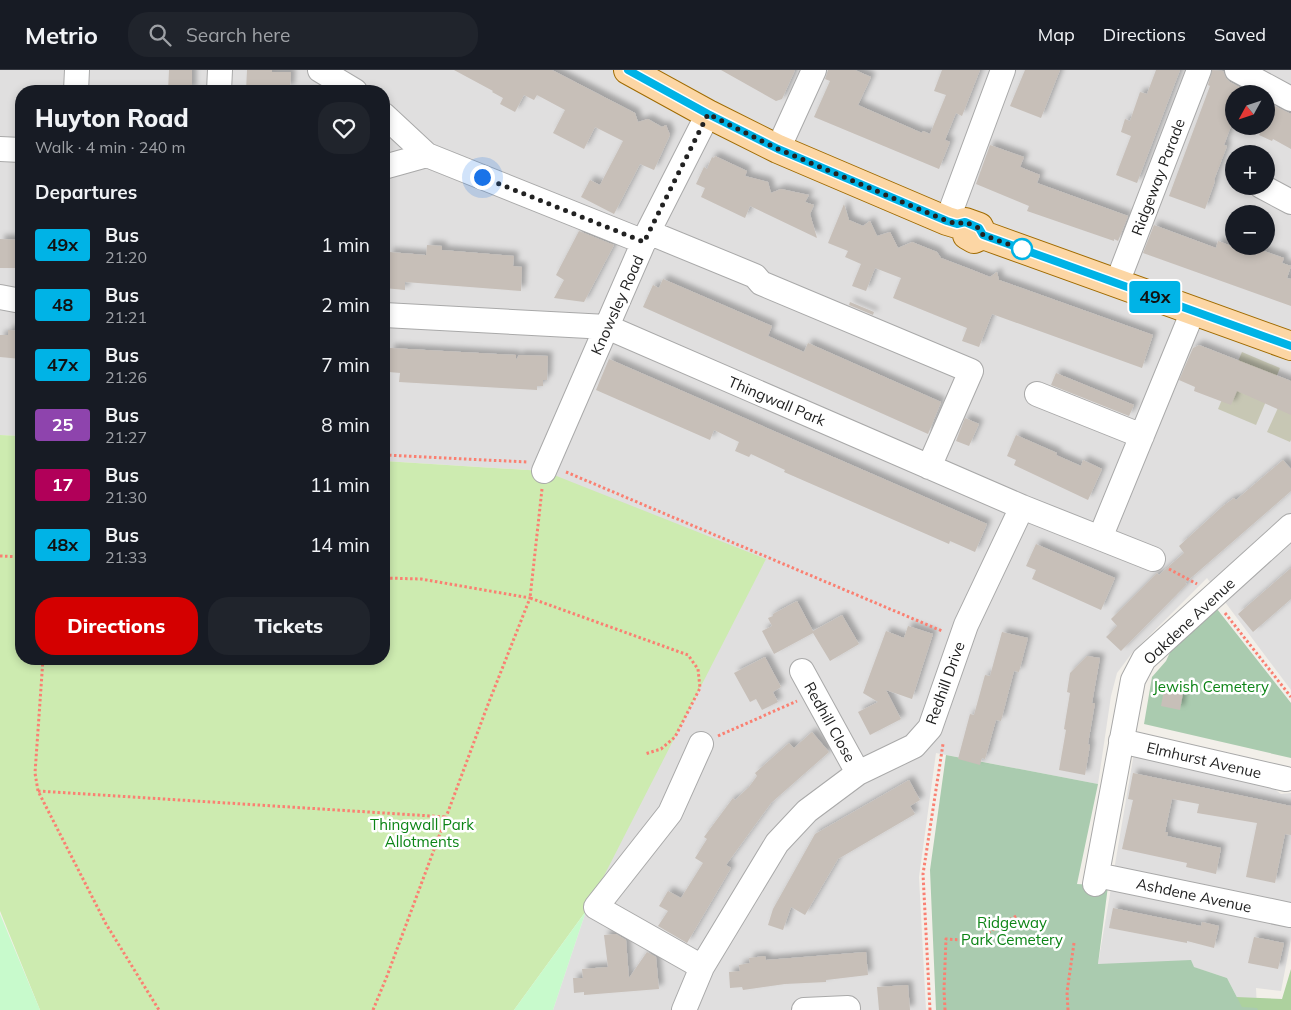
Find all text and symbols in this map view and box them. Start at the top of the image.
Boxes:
search box [128,12,478,57]
text: Metrio [25,20,98,50]
icon: search [146,21,174,49]
text: Search here [186,23,290,47]
text: Map [1038,23,1075,46]
text: Directions [1103,23,1186,46]
text: Saved [1214,23,1266,46]
north arrow [1225,85,1275,135]
map controls [1225,85,1275,255]
button: heart [318,102,370,154]
text: Huyton Road [35,103,189,133]
street label: Ridgeway Parade [1127,116,1189,238]
text: Walk · 4 min · 240 m [35,137,186,157]
button: + [1225,145,1275,195]
your location [470,165,495,190]
text: Departures [35,180,137,204]
button: − [1225,205,1275,255]
text: Bus [105,223,139,247]
text: 49x [47,233,78,256]
text: 1 min [321,233,370,257]
unlabelled marker [1011,238,1033,260]
text: 21:20 [105,247,147,267]
street label: Knowsley Road [586,252,648,358]
line badge: 49x [1126,281,1184,313]
text: Bus [105,283,139,307]
text: 49x [1139,285,1171,308]
text: 48 [52,293,73,316]
text: 2 min [321,293,370,317]
text: 21:21 [105,307,147,327]
text: Bus [105,343,139,367]
text: 47x [47,353,78,376]
text: 7 min [321,353,370,377]
text: 21:26 [105,367,147,387]
street label: Thingwall Park [726,372,829,430]
text: Bus [105,403,139,427]
text: 25 [52,413,73,436]
text: 8 min [321,413,370,437]
text: 21:27 [105,427,147,447]
text: Bus [105,463,139,487]
text: 17 [52,473,73,496]
text: 11 min [310,473,370,497]
text: 21:30 [105,487,147,507]
text: Bus [105,523,139,547]
text: 48x [47,533,78,556]
text: 14 min [310,533,370,557]
text: 21:33 [105,547,147,567]
street label: Oakdene Avenue [1139,574,1239,668]
button: Directions [35,597,198,655]
button: Tickets [208,597,370,655]
street label: Redhill Drive [921,639,969,727]
park label: Jewish Cemetery [1153,677,1269,696]
street label: Redhill Close [800,679,860,765]
street label: Elmhurst Avenue [1145,738,1263,782]
park label: Thingwall Park Allotments [370,815,474,851]
street label: Ashdene Avenue [1135,873,1253,917]
park label: Ridgeway Park Cemetery [961,913,1063,949]

